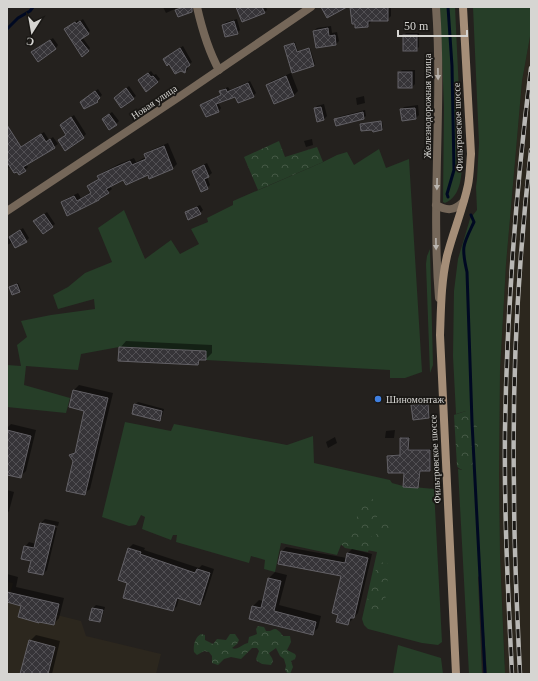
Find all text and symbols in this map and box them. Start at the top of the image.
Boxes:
north arrow [12,12,52,52]
scale bar [398,12,467,38]
text: 50 m [404,19,429,33]
text: С [25,35,35,48]
street label: Железнодорожная улица [422,53,433,158]
one-way arrow [435,68,441,81]
street label: Новая улица [129,82,180,121]
street label: Фильтровское шоссе [451,82,465,172]
one-way arrow [434,178,440,191]
one-way arrow [433,238,439,251]
marker: Шиномонтаж [373,394,383,404]
place label: Шиномонтаж [386,394,444,405]
street label: Фильтровское шоссе [427,414,443,504]

